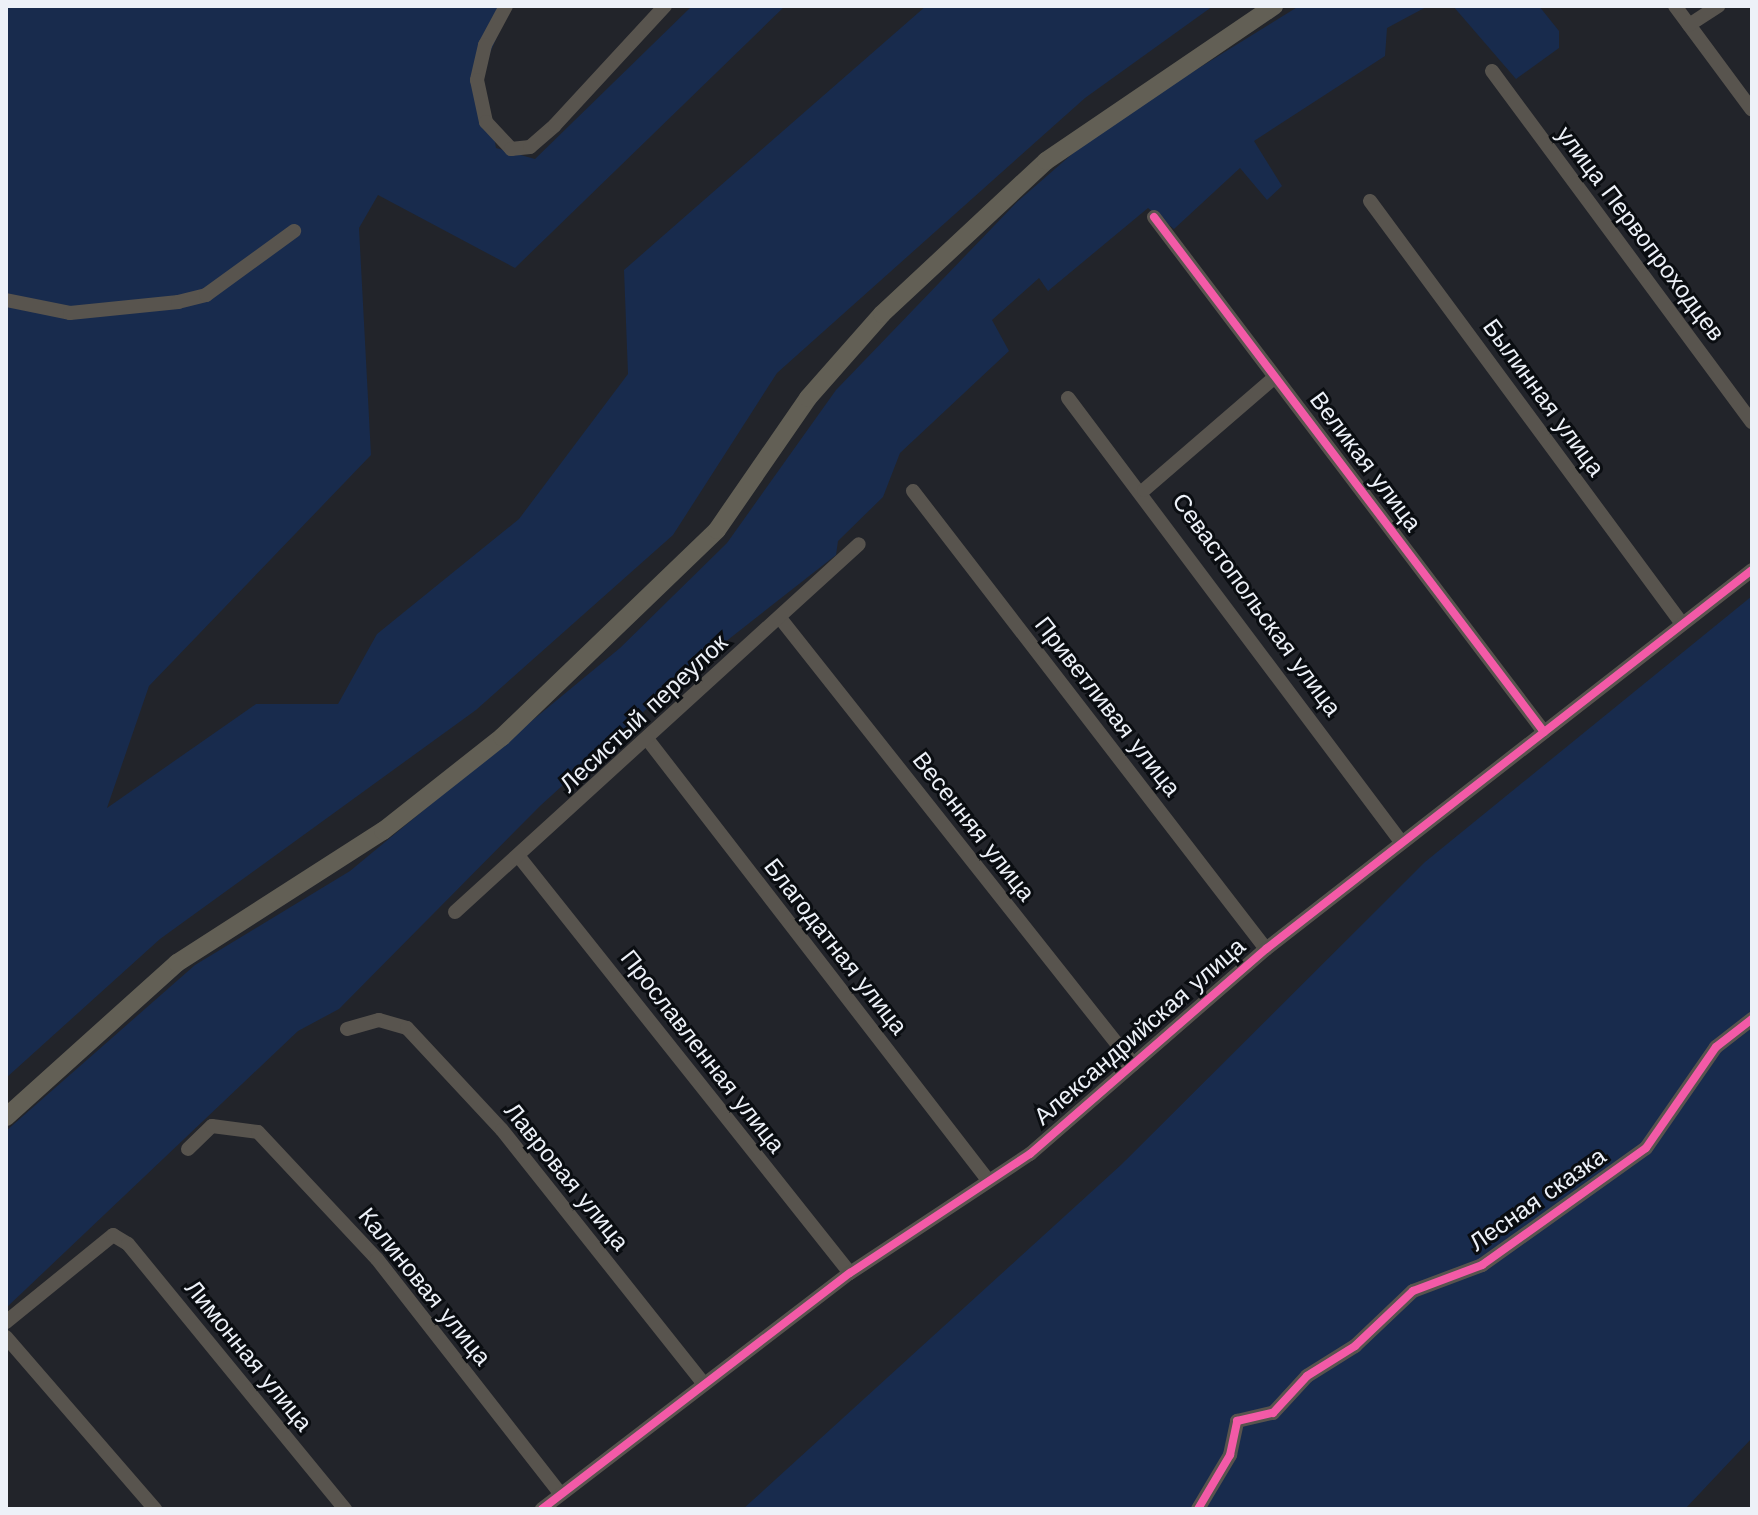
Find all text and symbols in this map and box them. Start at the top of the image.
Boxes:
street label: улица Первопроходцев [1550,121,1730,347]
street label: Былинная улица [1476,314,1610,482]
street label: Великая улица [1303,386,1427,538]
street label: Севастопольская улица [1165,488,1347,722]
street label: Приветливая улица [1028,611,1186,803]
street label: Лесистый переулок [554,629,734,799]
street label: Весенняя улица [906,747,1040,907]
street label: Благодатная улица [757,853,913,1041]
street label: Александрийская улица [1029,932,1251,1132]
street label: Прославленная улица [614,945,790,1159]
street label: Лавровая улица [498,1097,634,1257]
street label: Лесная сказка [1464,1142,1612,1258]
street label: Калиновая улица [352,1202,496,1372]
street label: Лимонная улица [178,1275,318,1437]

